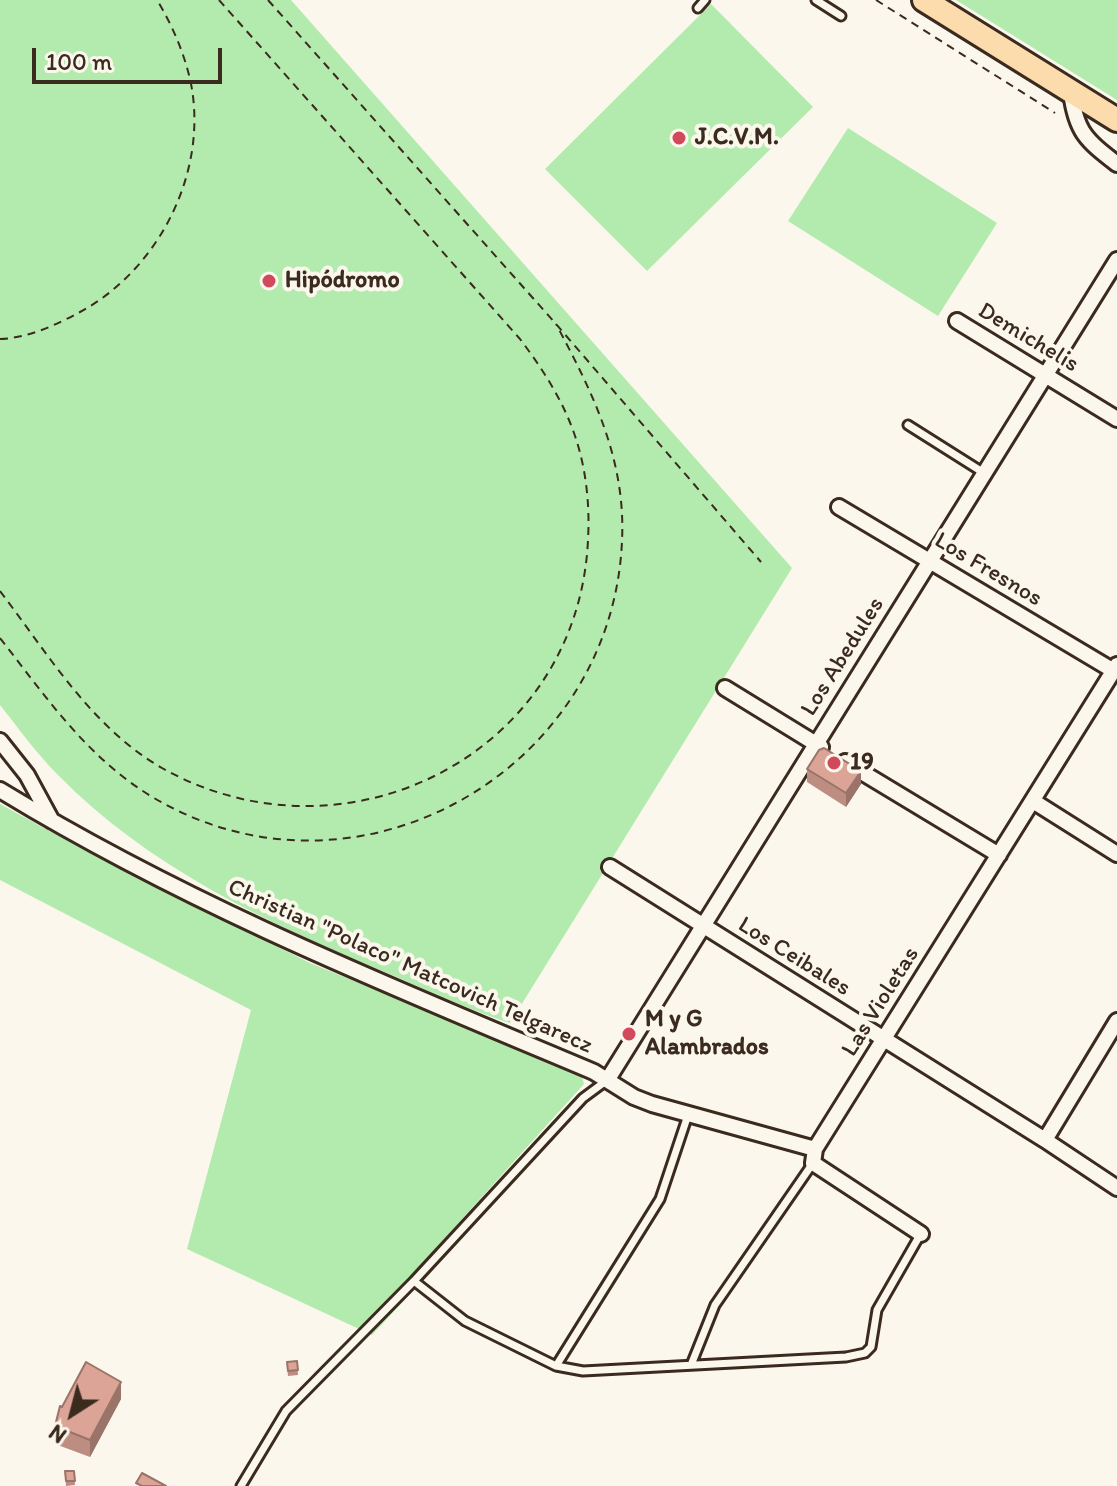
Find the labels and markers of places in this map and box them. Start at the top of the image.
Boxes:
place label: J.C.V.M. [695,124,779,152]
marker: J.C.V.M. [670,129,688,147]
place label: Hipódromo [285,267,400,295]
marker: Hipódromo [260,272,278,290]
place label: 19 [850,749,874,777]
marker: 19 [825,754,843,772]
place label: M y G Alambrados [645,1006,769,1062]
marker: M y G Alambrados [620,1025,638,1043]

